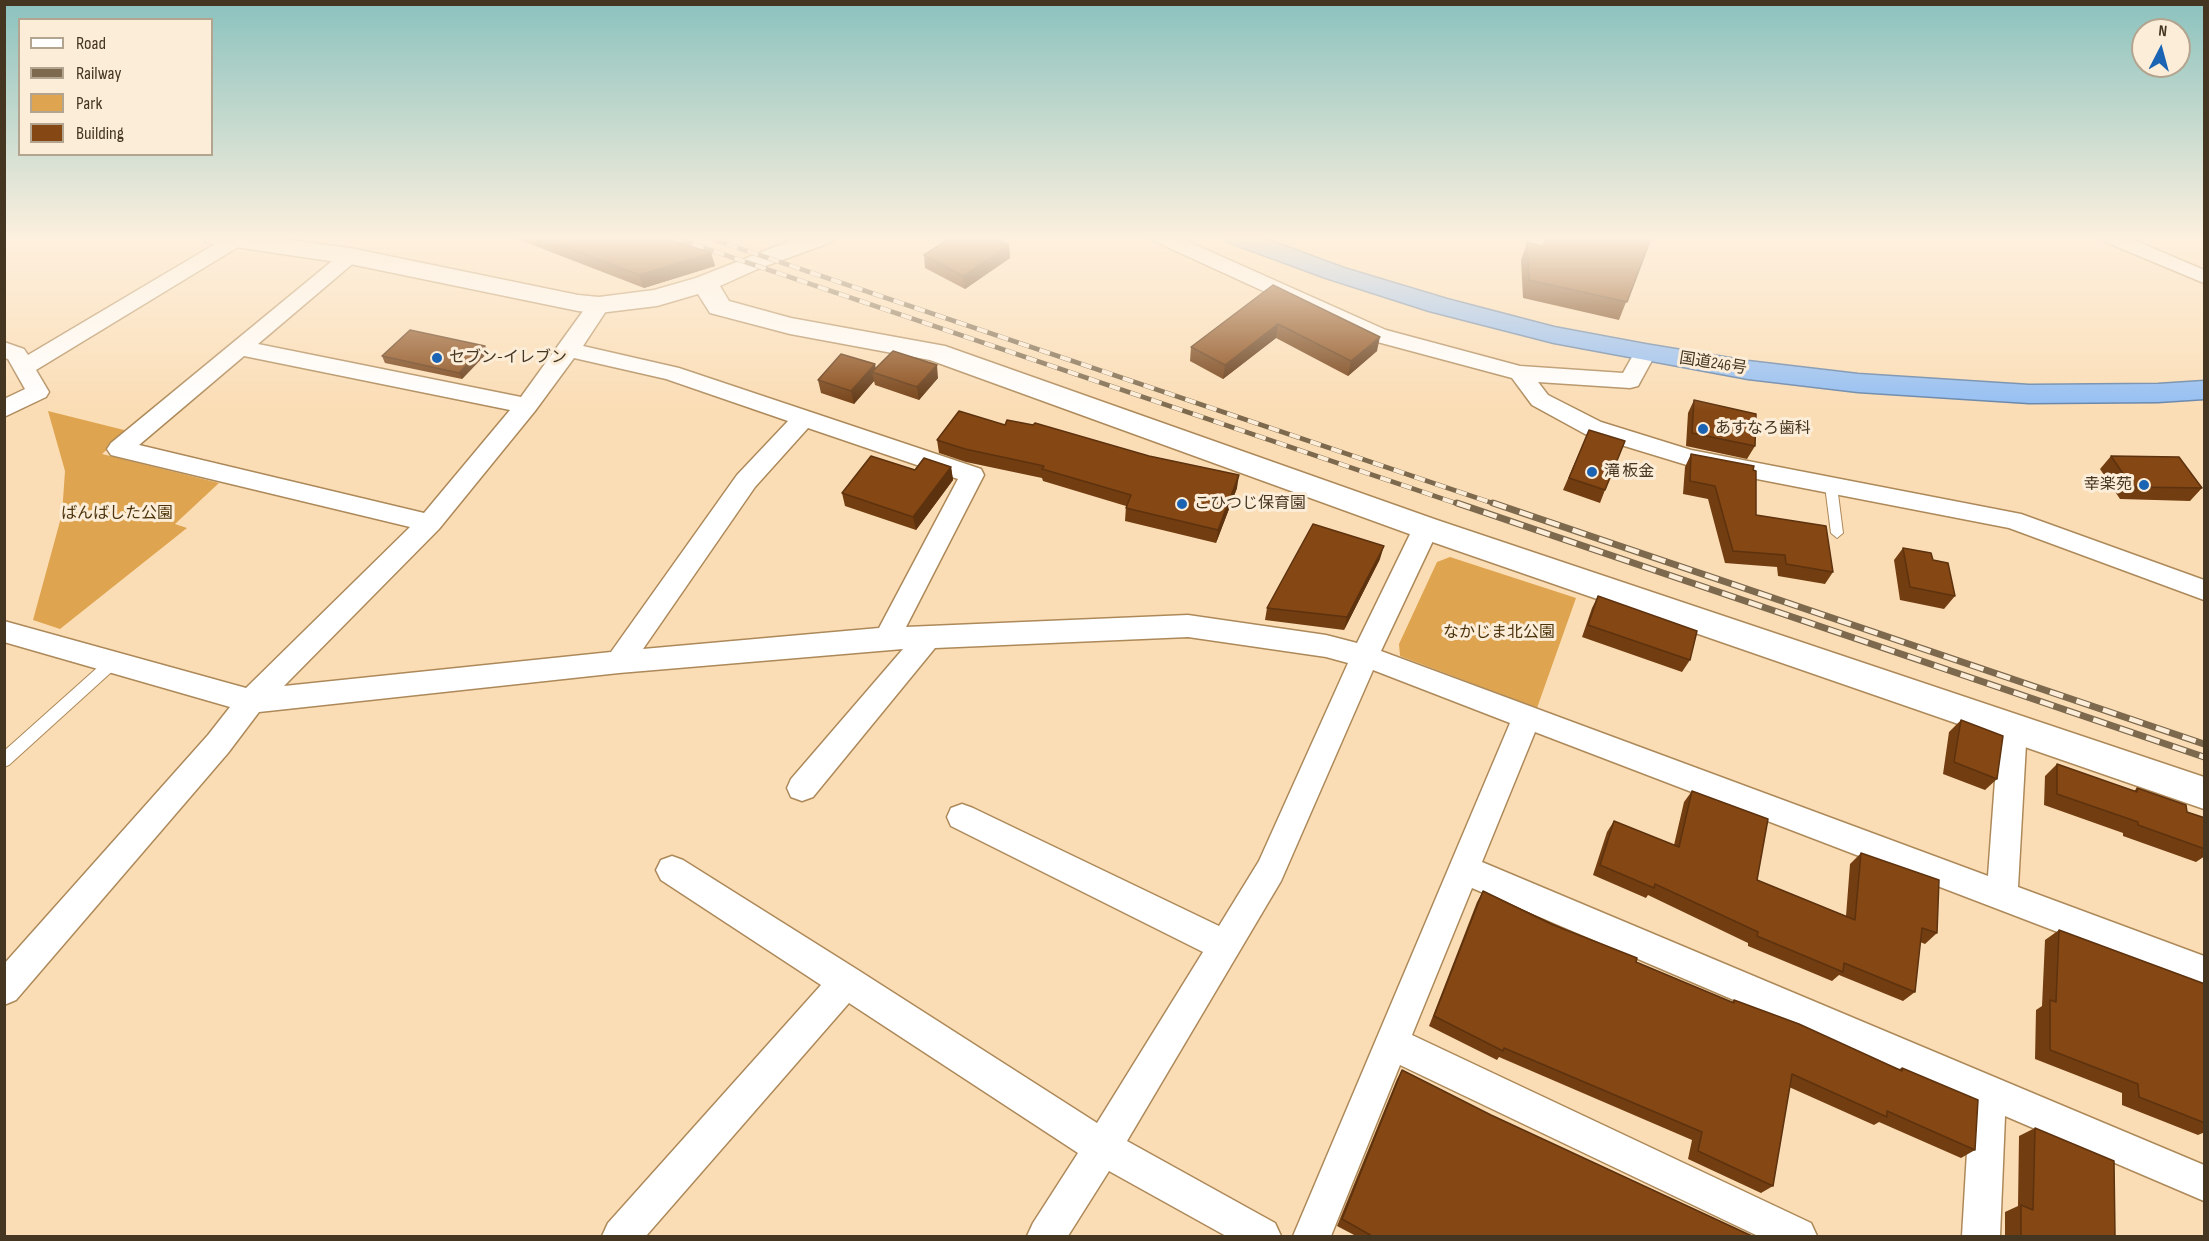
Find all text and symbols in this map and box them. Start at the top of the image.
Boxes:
legend [18,18,213,156]
north arrow [2131,18,2191,78]
text: N [2157,22,2168,41]
text: Road [76,33,106,54]
text: Railway [76,63,121,84]
text: Park [76,93,102,114]
text: Building [76,123,124,144]
place label: セブン-イレブン [449,348,567,368]
street label: 国道246号 [1678,349,1748,379]
marker: セブン-イレブン [430,351,444,365]
place label: あすなろ歯科 [1715,419,1811,439]
marker: あすなろ歯科 [1696,422,1710,436]
place label: 滝 板金 [1604,462,1655,482]
marker: 滝 板金 [1585,465,1599,479]
place label: 幸楽苑 [2084,475,2132,495]
marker: 幸楽苑 [2137,478,2151,492]
place label: こひつじ保育園 [1194,494,1306,514]
marker: こひつじ保育園 [1175,497,1189,511]
park label: ばんばした公園 [61,504,173,524]
park label: なかじま北公園 [1443,623,1555,643]

